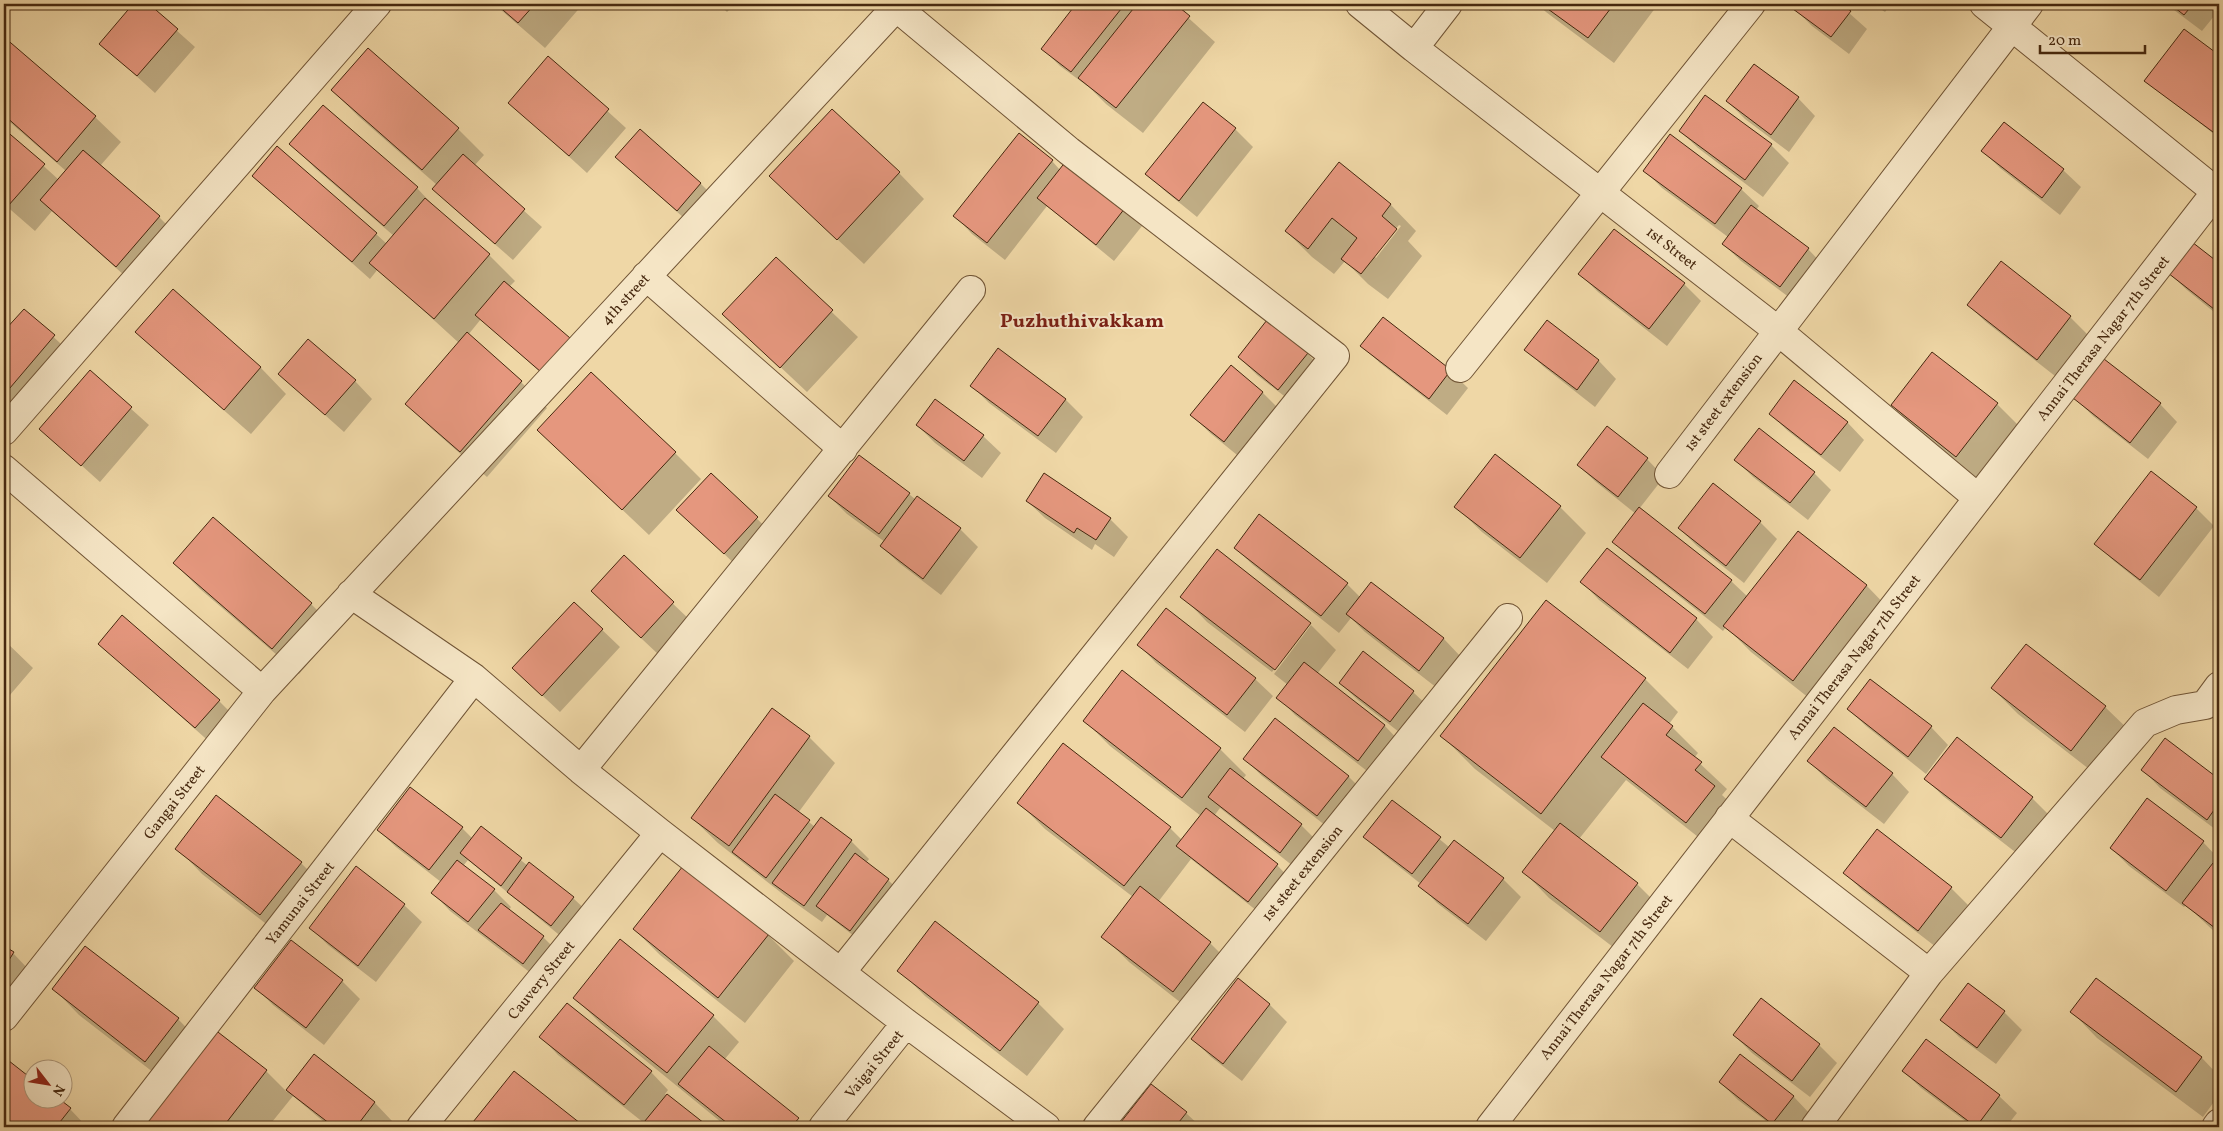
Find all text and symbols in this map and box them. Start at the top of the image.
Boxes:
scale bar [2040,22,2146,54]
text: 20 m [2048,31,2081,52]
street label: 1st Street [1641,222,1701,276]
street label: Annai Therasa Nagar 7th Street [2033,252,2176,426]
street label: 4th street [597,270,655,330]
district label: Puzhuthivakkam [1000,308,1164,336]
street label: 1st steet extension [1680,349,1768,457]
street label: Annai Therasa Nagar 7th Street [1784,571,1927,745]
street label: Gangai Street [139,761,211,845]
street label: 1st steet extension [1258,821,1349,927]
street label: Yamunai Street [262,858,341,950]
street label: Annai Therasa Nagar 7th Street [1536,891,1679,1065]
street label: Cauvery Street [504,937,581,1025]
street label: Vaigai Street [841,1026,909,1104]
north arrow [22,1058,72,1108]
text: N [47,1081,69,1099]

